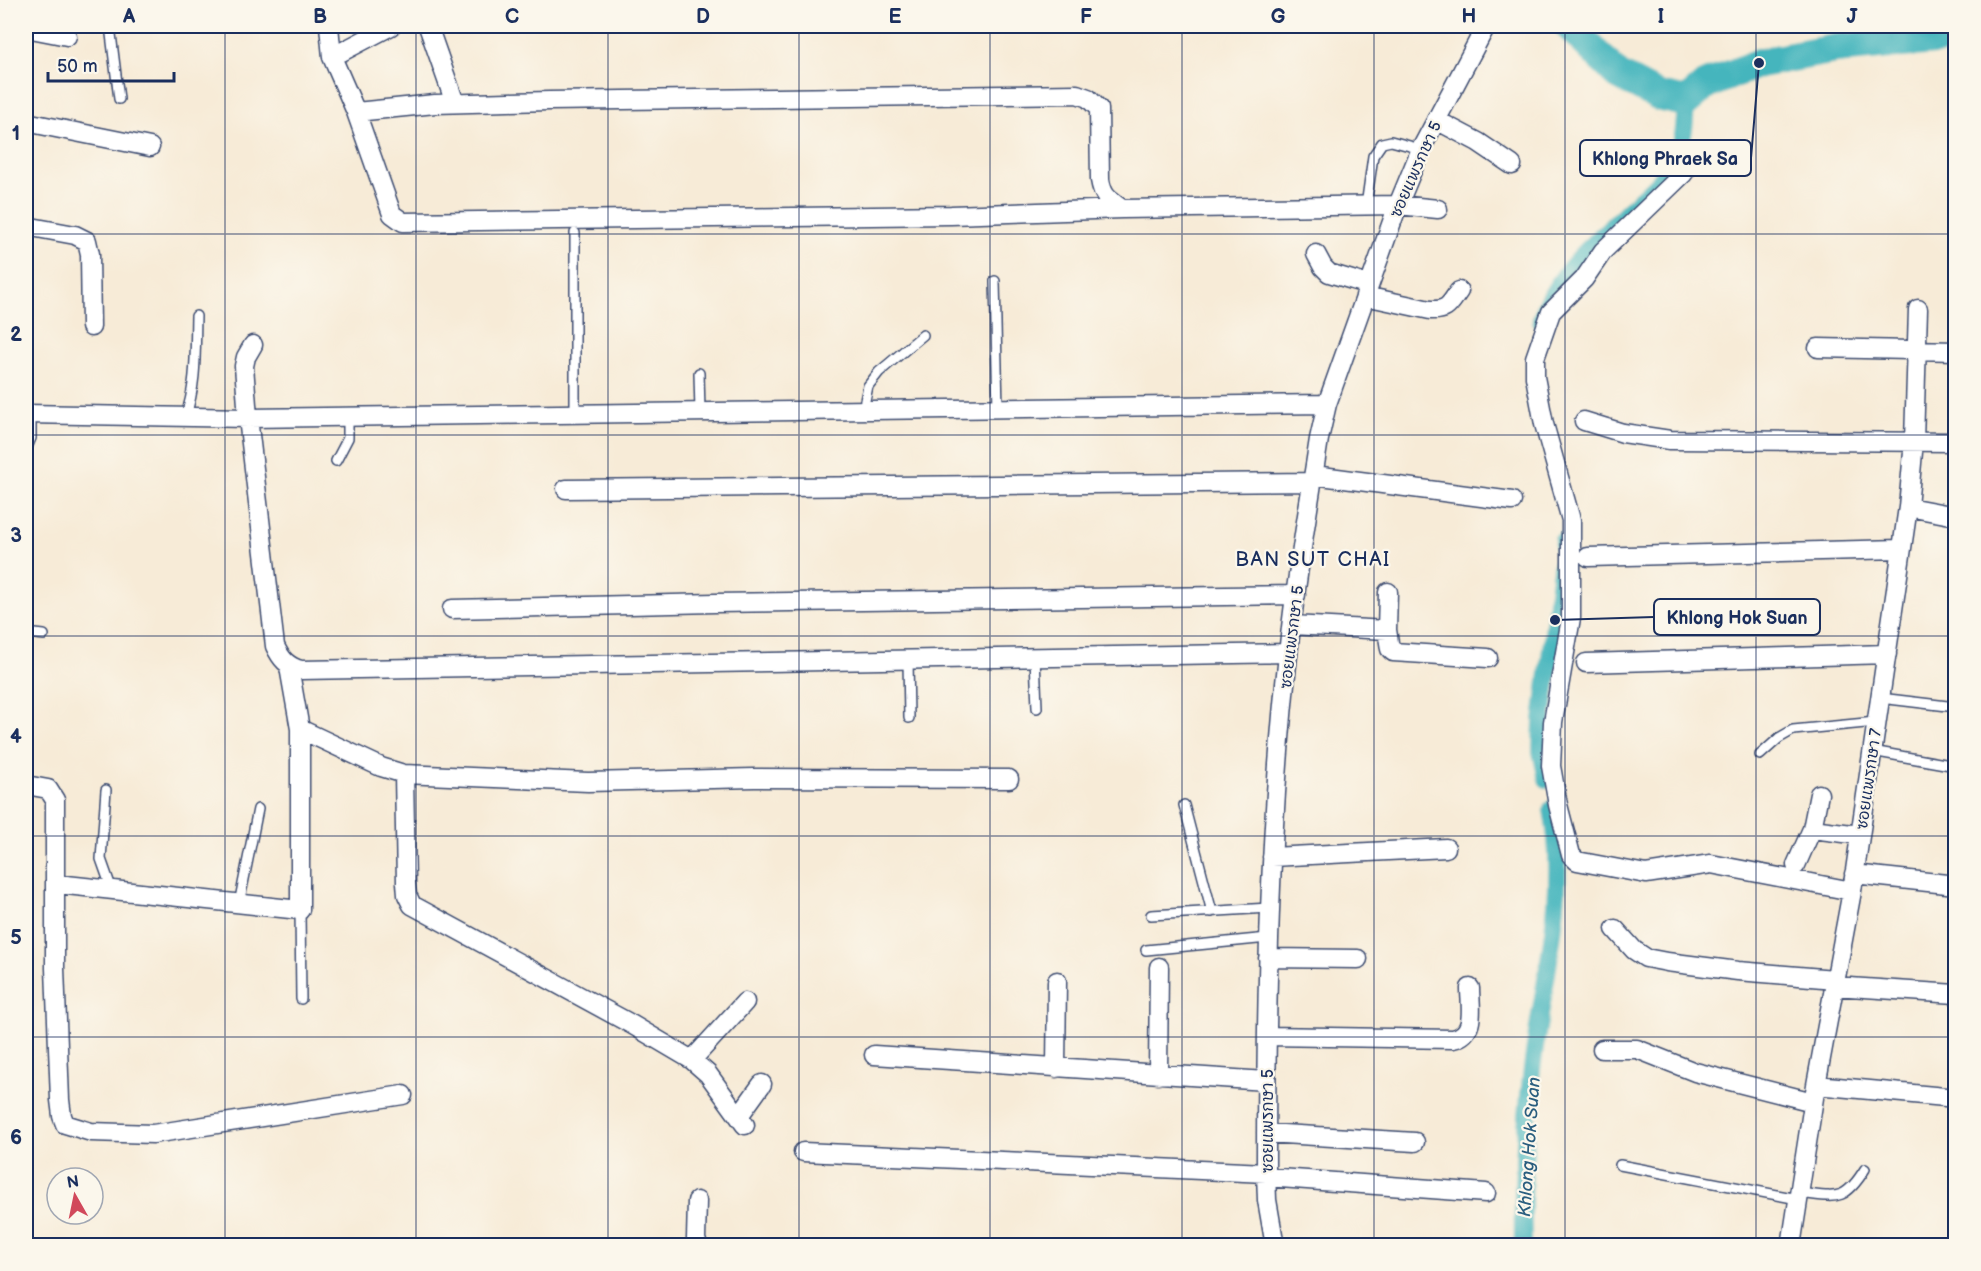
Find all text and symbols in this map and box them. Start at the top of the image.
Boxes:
text: A [122,5,136,29]
text: B [313,5,327,29]
text: C [505,5,519,29]
text: D [696,5,710,29]
text: E [889,5,902,29]
text: F [1080,5,1092,29]
text: G [1271,5,1286,29]
text: H [1462,5,1476,29]
text: I [1658,5,1664,29]
text: J [1847,5,1859,29]
scale bar [48,45,174,83]
text: 50 m [57,56,98,77]
street label: ซอยแพรกษา 5 [1387,118,1446,221]
text: 1 [12,122,20,146]
callout: Khlong Phraek Sa [1580,140,1751,176]
text: Khlong Phraek Sa [1592,149,1738,170]
text: 2 [10,323,22,347]
text: 3 [10,524,22,548]
district label: BAN SUT CHAI [1235,548,1391,572]
street label: ซอยแพรกษา 5 [1277,585,1308,690]
callout: Khlong Hok Suan [1654,599,1820,635]
text: Khlong Hok Suan [1666,608,1808,629]
text: 4 [10,725,22,749]
street label: ซอยแพรกษา 7 [1853,727,1886,831]
text: 5 [10,926,22,950]
street label: ซอยแพรกษา 5 [1259,1069,1278,1173]
water label: Khlong Hok Suan [1514,1076,1545,1218]
text: 6 [10,1126,22,1150]
north arrow [45,1166,105,1226]
text: N [65,1172,80,1193]

